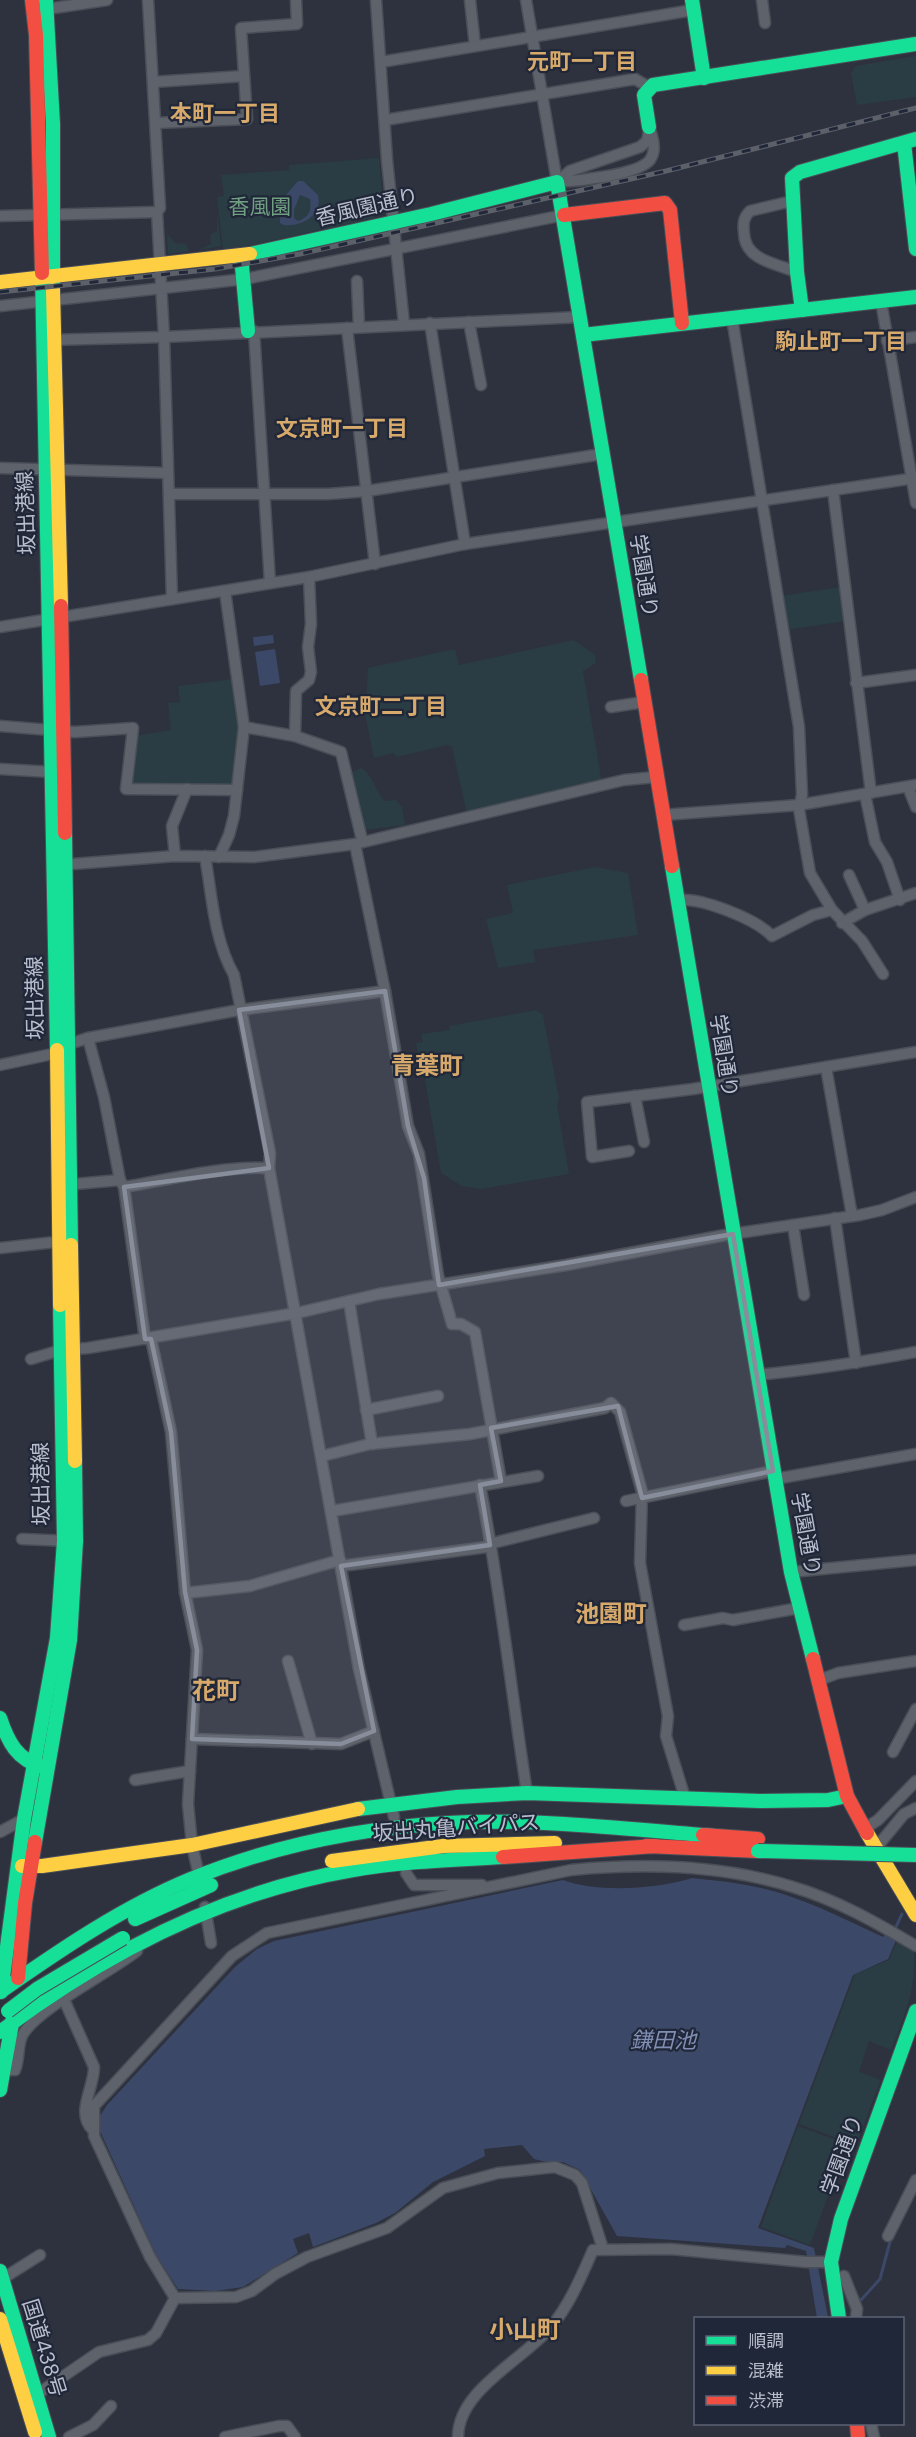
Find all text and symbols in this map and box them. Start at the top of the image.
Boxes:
district label: 元町一丁目 [527,47,637,76]
district label: 本町一丁目 [170,99,280,128]
street label: 香風園通り [313,182,421,232]
park label: 香風園 [229,193,292,221]
district label: 駒止町一丁目 [775,327,907,356]
district label: 文京町一丁目 [276,414,408,443]
street label: 坂出港線 [11,471,41,555]
street label: 学園通り [624,532,664,620]
district label: 文京町二丁目 [315,692,447,721]
street label: 坂出港線 [20,956,50,1040]
street label: 学園通り [704,1012,744,1100]
district label: 青葉町 [391,1050,463,1081]
street label: 坂出港線 [26,1442,56,1526]
street label: 学園通り [785,1490,827,1578]
district label: 池園町 [575,1598,647,1629]
district label: 花町 [192,1675,240,1706]
street label: 坂出丸亀バイパス [371,1808,541,1848]
water label: 鎌田池 [630,2026,698,2055]
street label: 学園通り [814,2111,870,2199]
street label: 国道438号 [16,2296,72,2400]
district label: 小山町 [489,2314,561,2345]
legend [694,2317,904,2425]
text: 順調 [748,2329,784,2353]
text: 混雑 [748,2359,784,2383]
text: 渋滞 [748,2389,784,2413]

